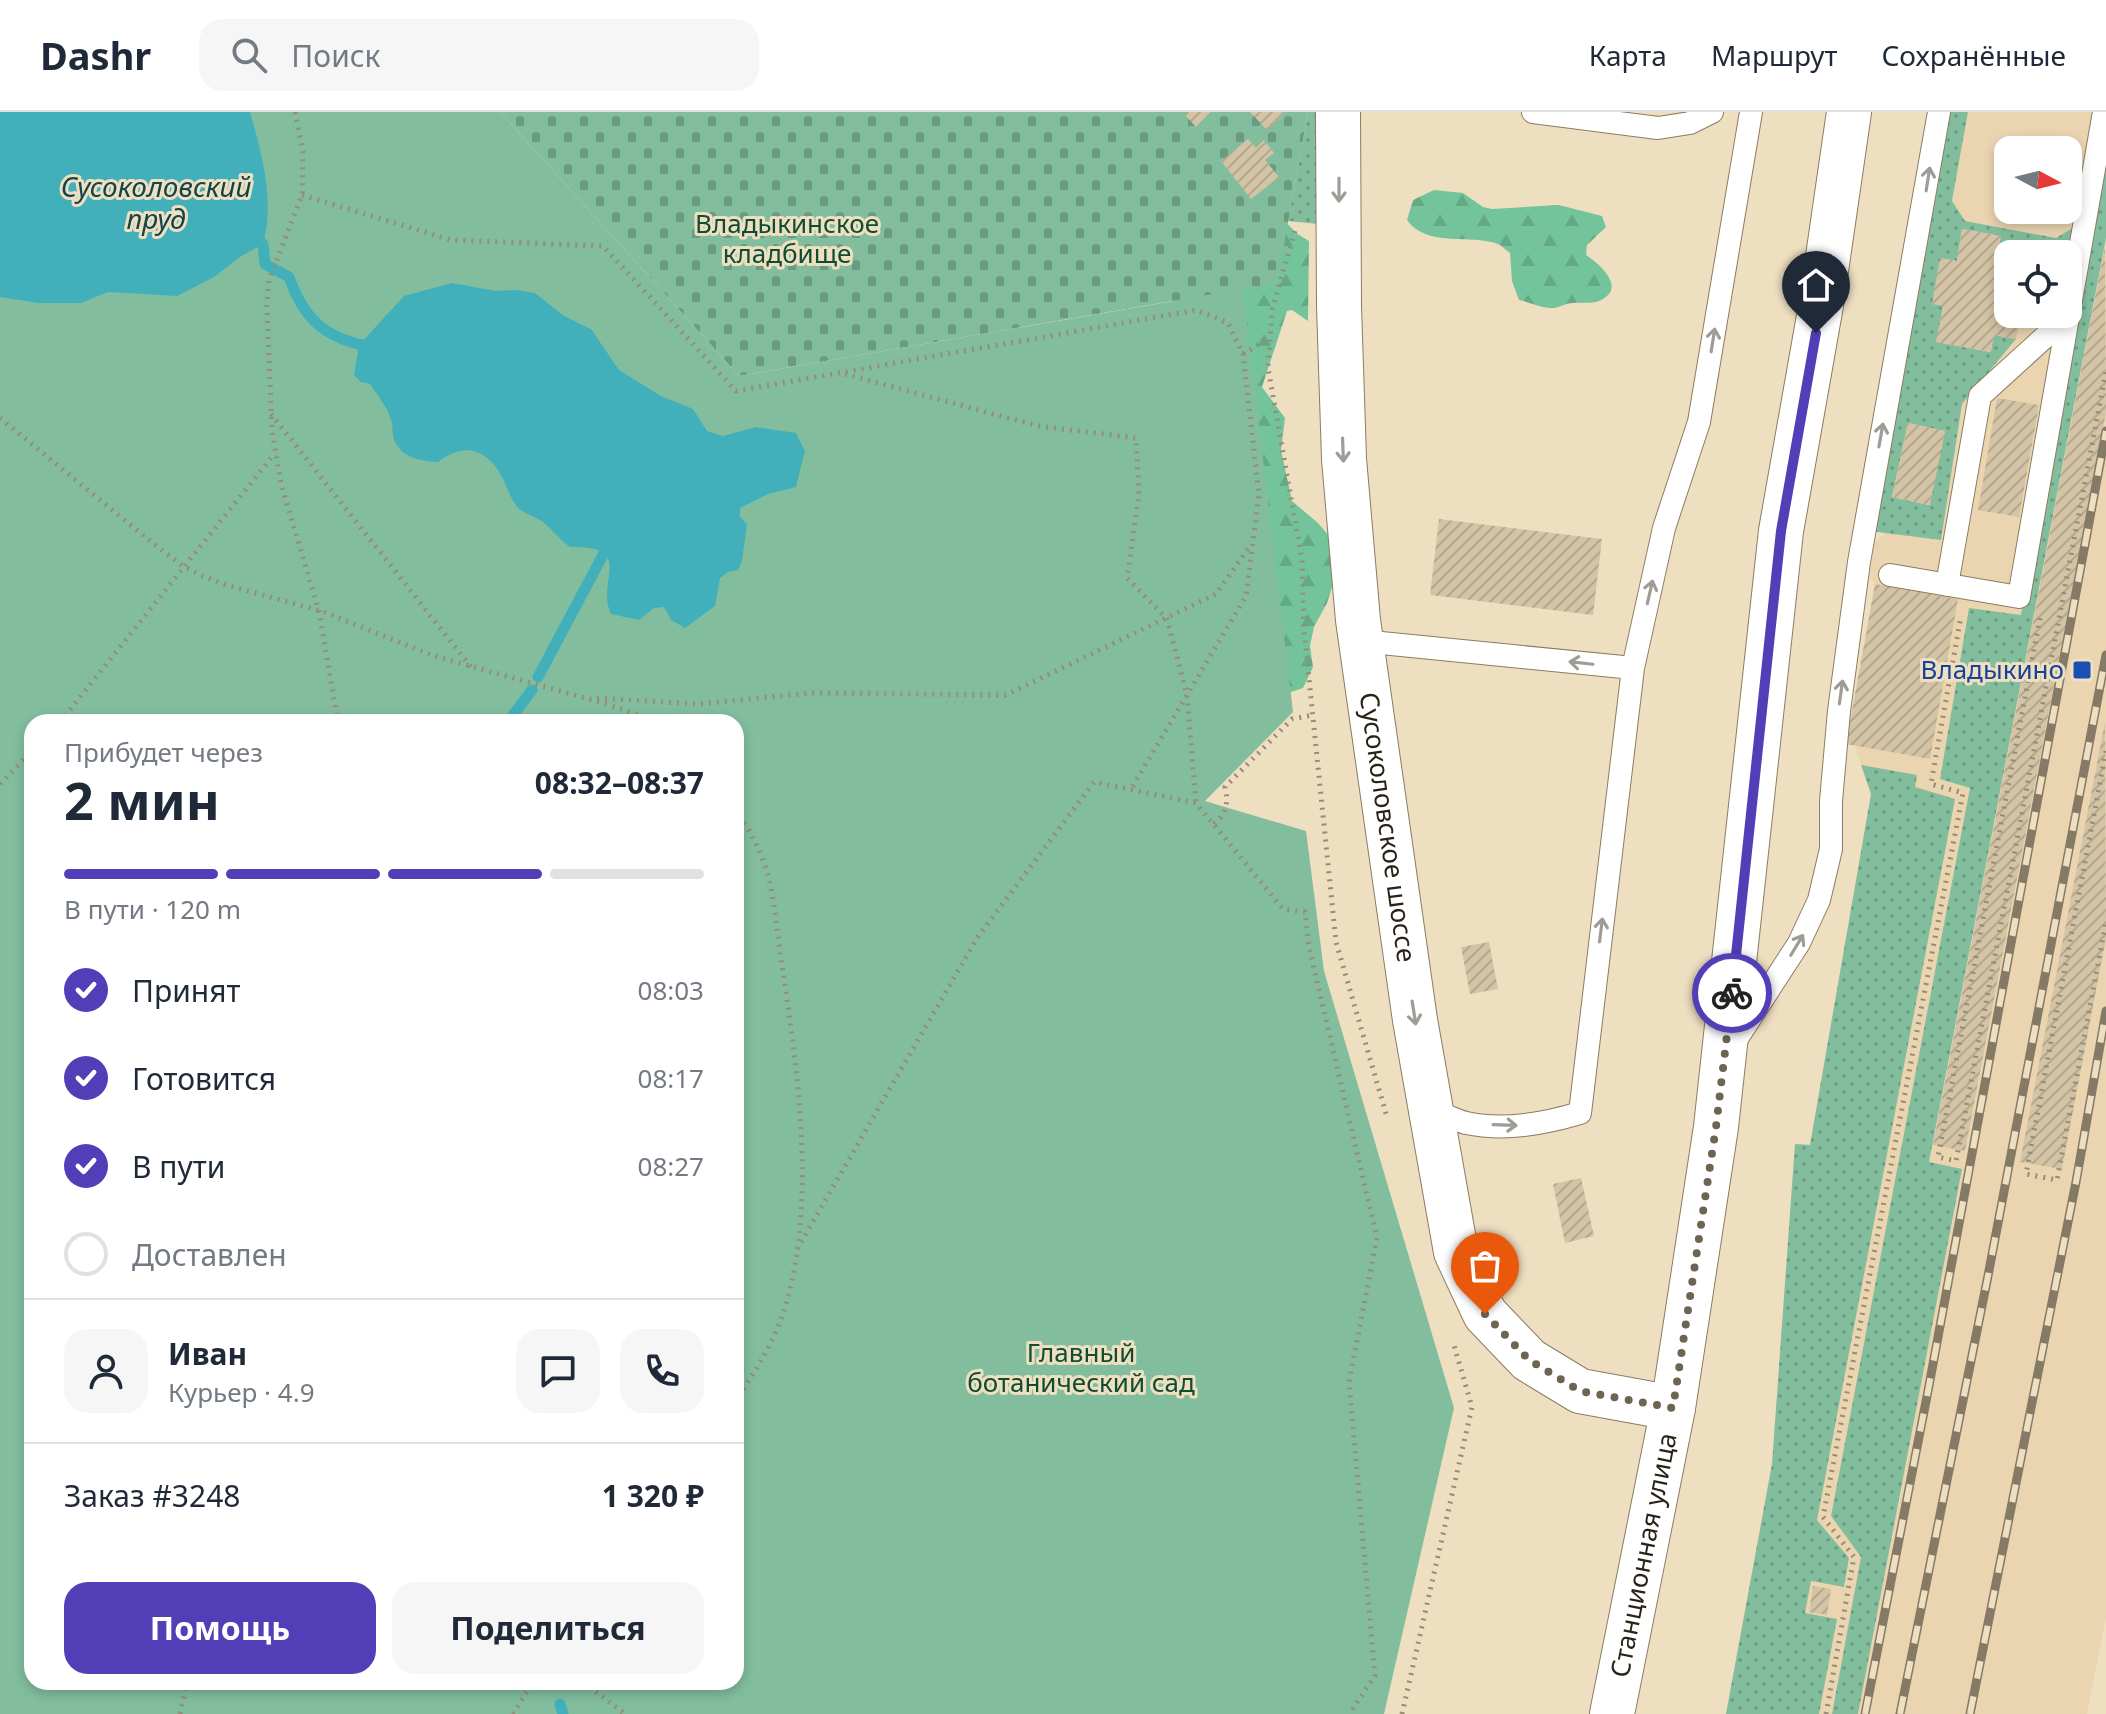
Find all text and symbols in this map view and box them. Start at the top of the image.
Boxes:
search box [199,19,759,91]
text: Dashr [40,29,151,81]
icon: search [227,33,271,77]
text: Поиск [291,35,381,76]
text: Карта [1589,36,1667,74]
text: Маршрут [1711,36,1837,74]
text: Сохранённые [1881,36,2066,74]
north arrow [1994,136,2082,224]
map controls [1994,136,2082,328]
water label: Сусоколовский пруд [61,167,251,237]
one-way arrow [1921,167,1936,193]
one-way arrow [1331,176,1347,203]
park label: Владыкинское кладбище [695,205,879,271]
button: locate [1994,240,2082,328]
pin [1782,251,1850,333]
icon: home [1794,263,1838,307]
one-way arrow [1706,328,1721,353]
one-way arrow [1875,423,1890,448]
one-way arrow [1336,436,1351,463]
one-way arrow [1643,579,1658,605]
place label: Владыкино [1921,651,2064,687]
one-way arrow [1568,655,1595,670]
marker: Владыкино [2071,659,2093,681]
one-way arrow [1834,680,1849,705]
street label: Сусоколовское шоссе [1352,690,1426,964]
text: Прибудет через [64,734,263,770]
text: 08:32–08:37 [535,762,704,803]
text: 2 мин [64,764,220,835]
text: В пути · 120 m [64,891,241,927]
one-way arrow [1594,917,1609,944]
one-way arrow [1789,934,1805,957]
courier [1692,953,1772,1033]
icon: check [64,968,108,1012]
text: Принят [132,970,241,1011]
icon: bike [1710,971,1754,1015]
text: 08:03 [638,972,704,1008]
one-way arrow [1407,1000,1422,1025]
icon: check [64,1056,108,1100]
text: Готовится [132,1058,276,1099]
text: 08:17 [638,1060,704,1096]
one-way arrow [1492,1118,1518,1133]
icon: check [64,1144,108,1188]
text: В пути [132,1146,225,1187]
text: 08:27 [638,1148,704,1184]
pin [1451,1232,1519,1314]
text: Доставлен [132,1234,287,1275]
icon: bag [1463,1244,1507,1288]
button: person [64,1329,148,1413]
button: chat [516,1329,600,1413]
button: phone [620,1329,704,1413]
text: Иван [168,1333,247,1374]
park label: Главный ботанический сад [967,1334,1195,1400]
text: Курьер · 4.9 [168,1374,315,1410]
street label: Станционная улица [1601,1429,1685,1680]
text: Заказ #3248 [64,1475,240,1516]
text: 1 320 ₽ [602,1475,704,1516]
button: Помощь [64,1582,376,1674]
button: Поделиться [392,1582,704,1674]

